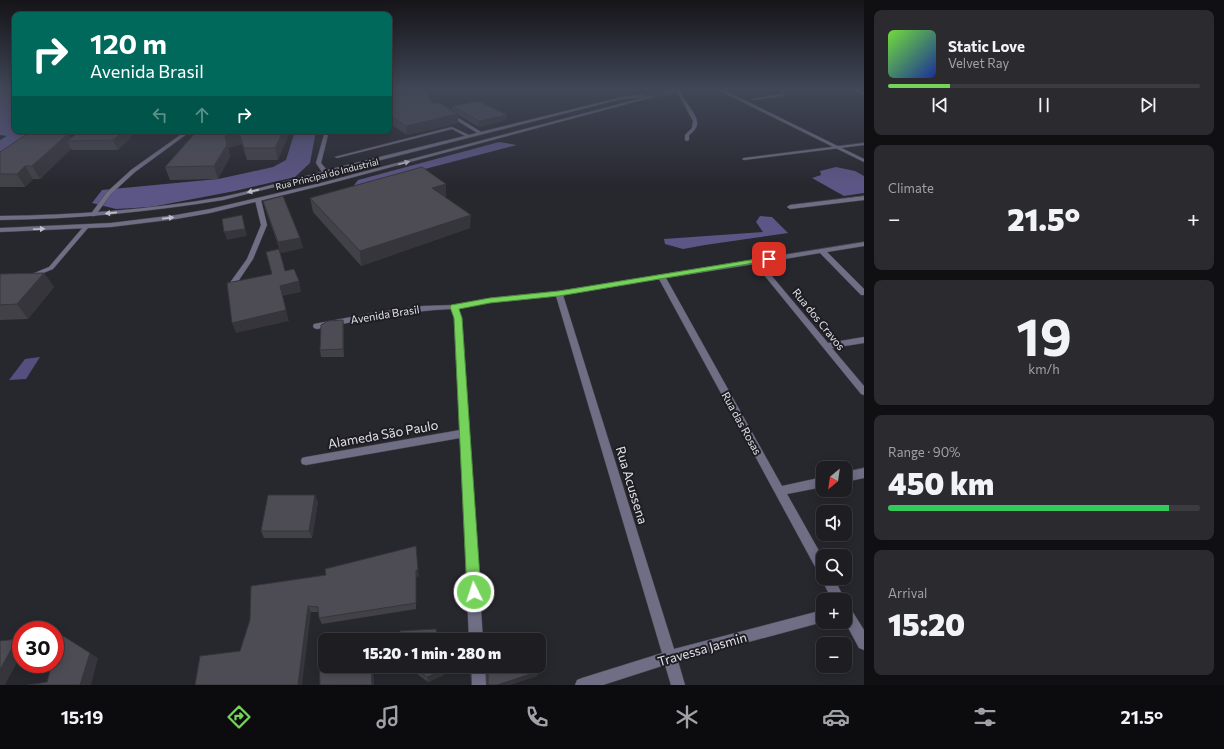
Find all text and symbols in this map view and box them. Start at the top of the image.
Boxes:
text: 120 m [90,26,167,60]
icon: right [24,28,76,80]
text: Static Love [948,37,1025,55]
text: Velvet Ray [948,55,1009,71]
text: Avenida Brasil [90,60,204,82]
icon: previous [929,94,951,116]
icon: pause [1033,94,1055,116]
icon: next [1137,94,1159,116]
icon: left [149,104,171,126]
icon: ahead [191,104,213,126]
icon: right [233,104,255,126]
street label: Rua Principal do Industrial [274,156,380,192]
one-way arrow [398,159,410,165]
text: Climate [888,180,934,196]
one-way arrow [247,188,259,194]
text: 21.5° [1007,200,1080,237]
text: − [888,205,901,232]
text: + [1187,205,1200,232]
one-way arrow [105,210,117,216]
one-way arrow [162,215,174,221]
one-way arrow [33,226,46,232]
pin [752,242,786,276]
icon: arrive [758,248,780,270]
street label: Rua dos Cravos [790,286,848,352]
street label: Avenida Brasil [350,302,420,326]
text: 19 [1016,303,1072,367]
text: km/h [1028,361,1060,377]
street label: Rua das Rosas [719,389,765,457]
street label: Alameda São Paulo [326,416,440,452]
street label: Rua Acussena [613,444,651,526]
text: Range · 90% [888,444,961,460]
north arrow [816,461,852,497]
map controls [816,461,852,673]
text: 450 km [888,464,994,501]
button: sound [816,505,852,541]
button: search [816,549,852,585]
position arrow [453,571,495,613]
text: Arrival [888,585,927,601]
button: + [816,593,852,629]
text: 15:20 [888,605,965,642]
speed limit sign: 30 [12,621,64,673]
street label: Travessa Jasmin [656,629,748,669]
button: − [816,637,852,673]
text: 15:20 · 1 min · 280 m [363,644,501,662]
icon: directions [225,703,253,731]
icon: music [374,703,402,731]
icon: phone [523,703,551,731]
icon: climate [673,703,701,731]
icon: car [822,703,850,731]
icon: filters [971,703,999,731]
text: 15:19 [61,706,103,728]
text: 21.5° [1121,706,1163,728]

